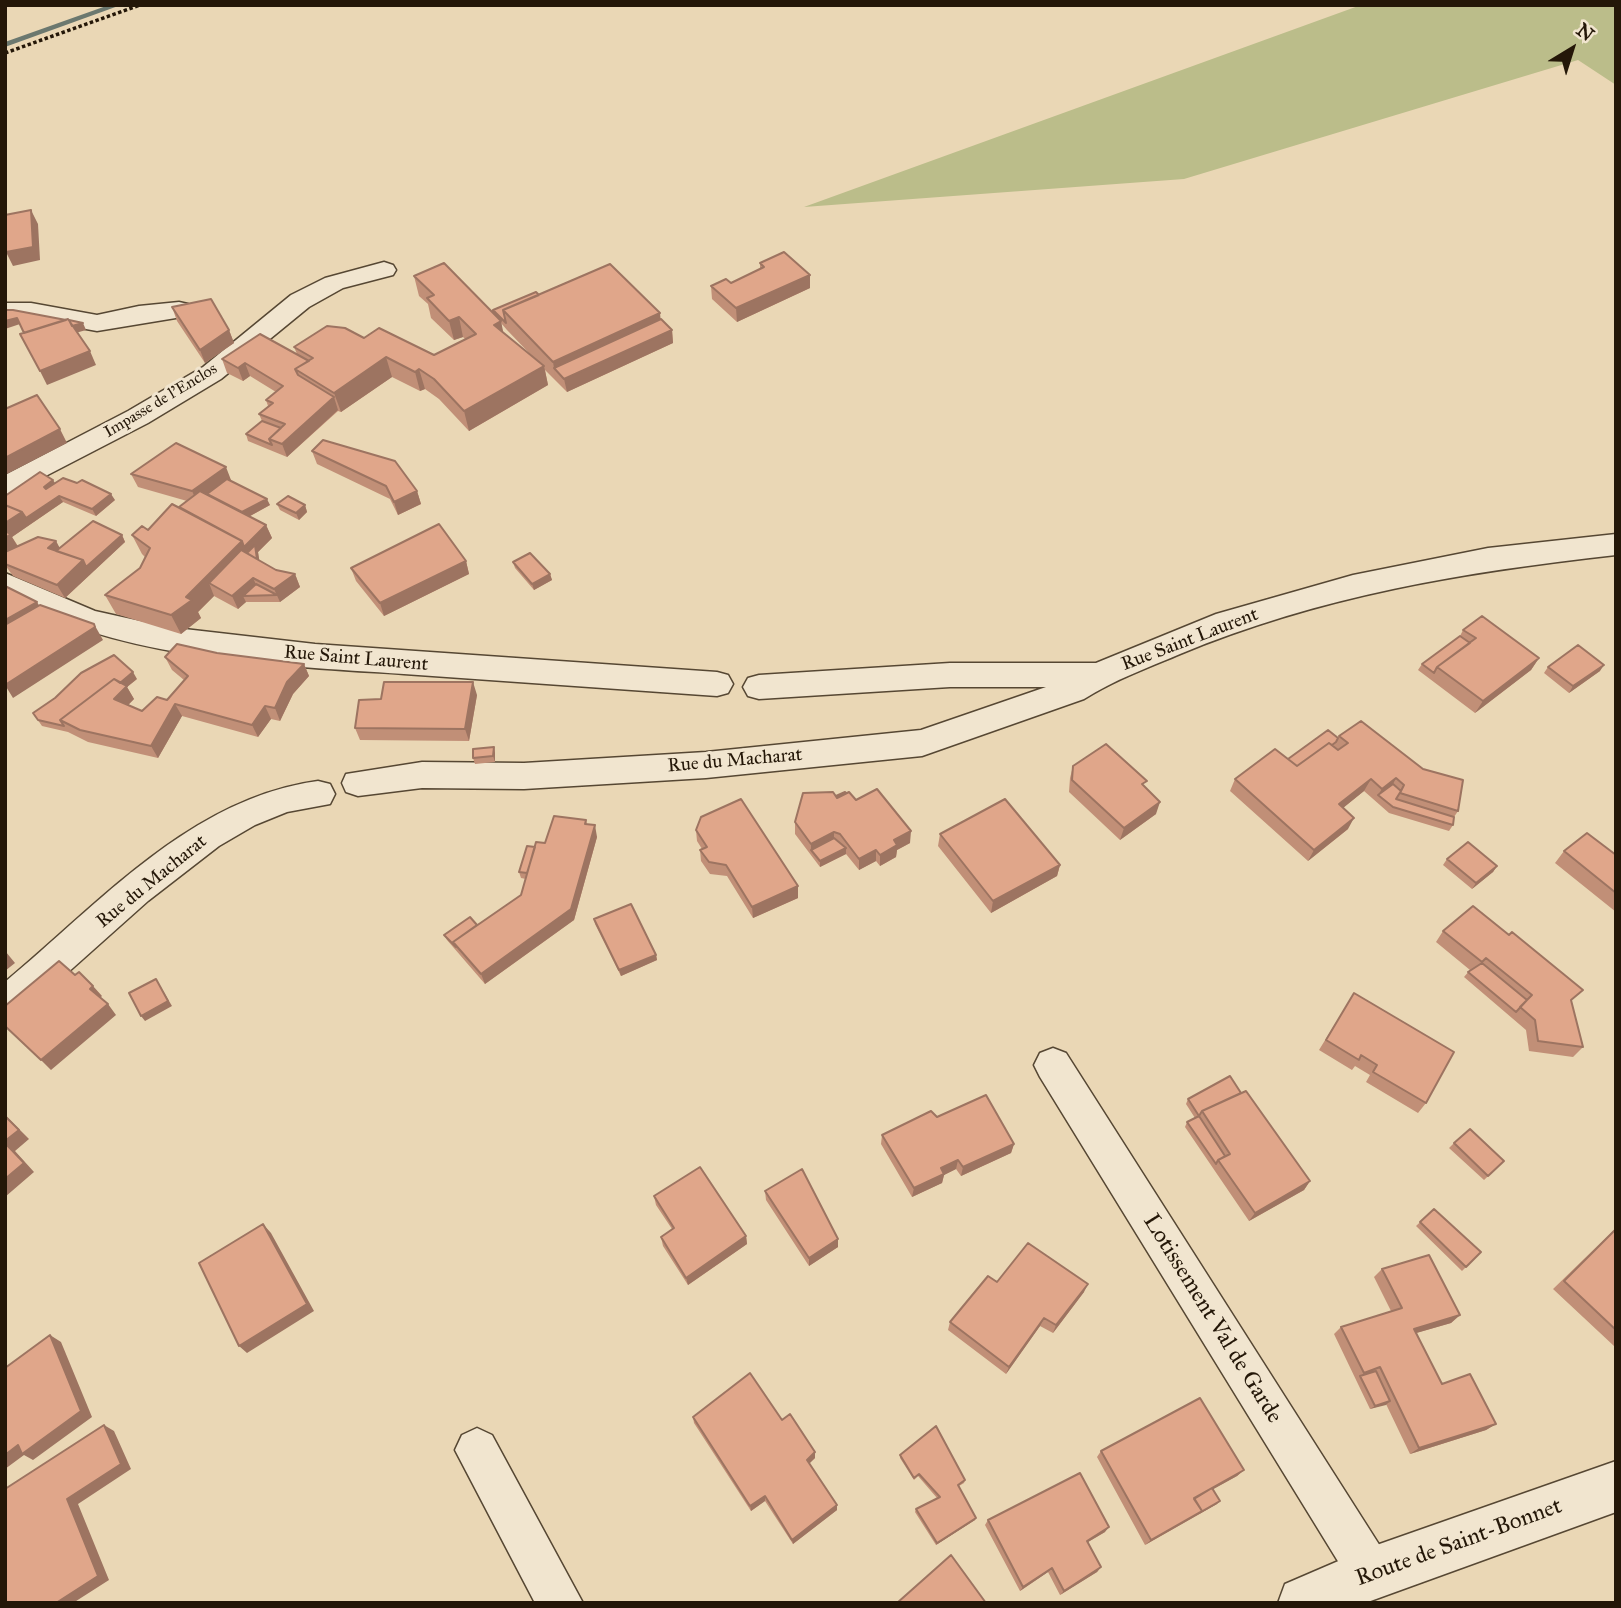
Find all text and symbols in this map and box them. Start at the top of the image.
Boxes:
north arrow [1537,14,1607,84]
text: N [1572,18,1599,46]
street label: Impasse de l'Enclos [101,360,221,442]
street label: Rue Saint Laurent [1118,603,1262,677]
street label: Rue Saint Laurent [283,641,429,677]
street label: Rue du Macharat [667,744,803,778]
street label: Rue du Macharat [92,831,212,933]
street label: Lotissement Val de Garde [1136,1209,1288,1429]
street label: Route de Saint-Bonnet [1352,1493,1566,1593]

